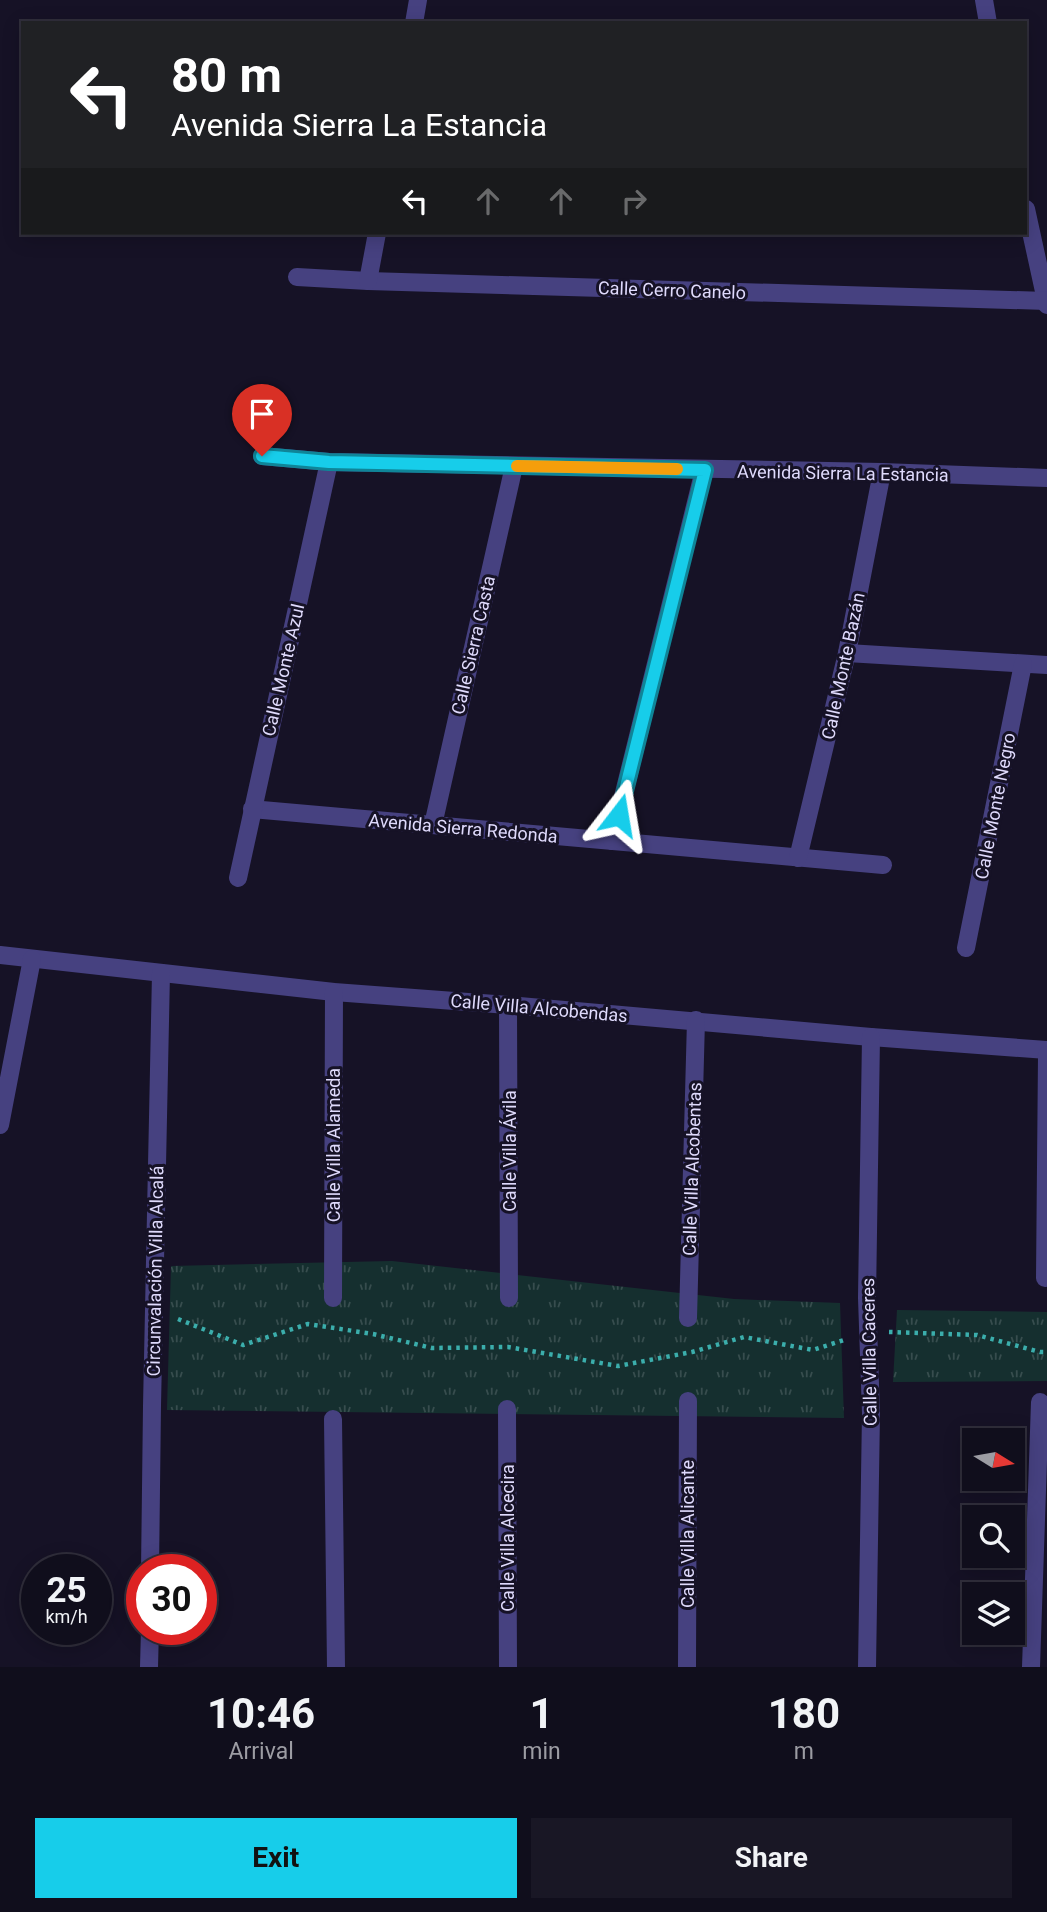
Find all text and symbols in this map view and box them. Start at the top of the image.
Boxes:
text: 80 m [171,47,282,104]
icon: left [56,49,147,140]
text: Avenida Sierra La Estancia [171,106,547,144]
icon: left [396,182,434,220]
icon: ahead [469,182,507,220]
icon: ahead [542,182,580,220]
icon: right [615,182,653,220]
street label: Calle Cerro Canelo [598,277,746,303]
pin [232,384,292,456]
icon: arrive [243,395,281,433]
street label: Avenida Sierra La Estancia [737,461,949,485]
street label: Calle Sierra Casta [447,574,499,716]
street label: Calle Monte Bazán [817,591,869,741]
street label: Calle Monte Azul [258,602,308,738]
street label: Calle Monte Negro [970,731,1020,881]
position arrow [582,778,656,852]
street label: Avenida Sierra Redonda [368,809,558,847]
street label: Calle Villa Alcobendas [450,990,628,1026]
street label: Calle Villa Alameda [323,1068,344,1222]
street label: Calle Villa Alcobentas [678,1082,706,1256]
street label: Calle Villa Ávila [499,1090,520,1212]
street label: Circunvalación Villa Alcalá [143,1165,167,1377]
street label: Calle Villa Caceres [857,1278,881,1426]
north arrow [962,1428,1026,1491]
map controls [962,1428,1025,1645]
street label: Calle Villa Alicante [677,1460,698,1608]
street label: Calle Villa Alcecira [497,1464,518,1612]
button: search [962,1505,1025,1568]
speed limit sign: 30 [126,1554,217,1645]
text: 25 [46,1570,87,1611]
button: layers [962,1582,1025,1645]
text: km/h [45,1606,88,1627]
text: 10:46 [207,1689,315,1738]
text: 1 [529,1689,554,1738]
text: 180 [768,1689,840,1738]
text: Arrival [228,1738,294,1765]
text: min [522,1738,561,1765]
text: m [794,1738,814,1765]
button: Exit [35,1818,517,1898]
button: Share [531,1818,1012,1898]

